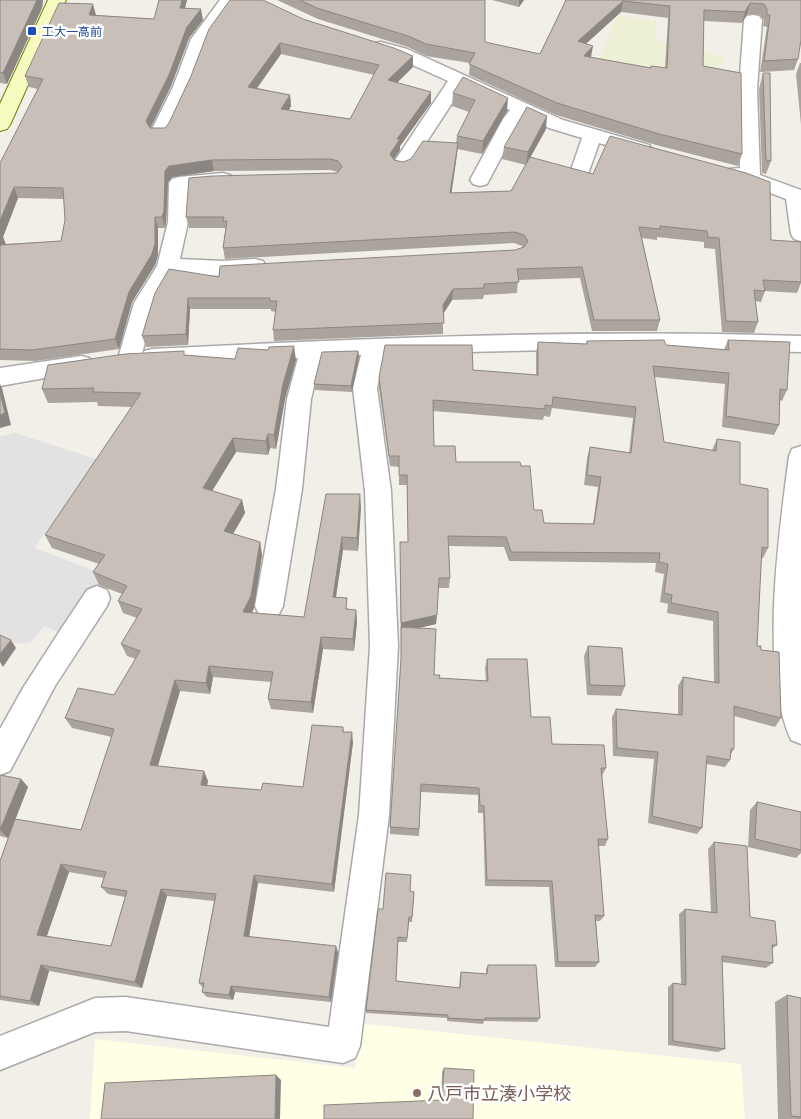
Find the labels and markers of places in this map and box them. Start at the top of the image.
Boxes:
place label: 工大一高前 [42,24,102,38]
marker: 工大一高前 [26,25,38,37]
place label: 八戸市立湊小学校 [427,1082,571,1104]
marker: 八戸市立湊小学校 [411,1087,423,1099]

